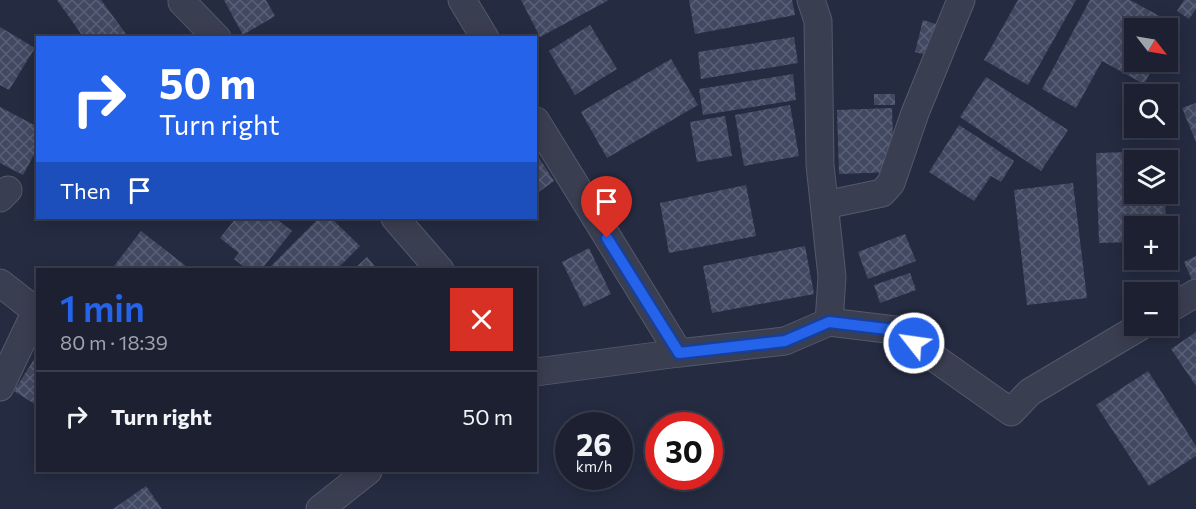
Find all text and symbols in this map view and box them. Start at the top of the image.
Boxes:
north arrow [1124,18,1178,72]
map controls [1124,18,1178,336]
text: 50 m [159,56,256,108]
icon: right [60,60,138,138]
button: search [1124,84,1178,138]
text: Turn right [159,108,279,141]
button: layers [1124,150,1178,204]
icon: arrive [123,174,156,207]
pin [581,176,632,238]
text: Then [60,177,111,204]
icon: arrive [590,185,623,218]
button: + [1124,216,1178,270]
button: − [1124,282,1178,336]
text: 1 min [60,285,145,329]
button: close [450,288,513,351]
position arrow [882,311,946,375]
text: 80 m · 18:39 [60,330,168,354]
icon: right [60,400,93,433]
text: Turn right [111,403,212,430]
text: 50 m [463,403,513,430]
speed limit sign: 30 [645,412,723,490]
text: 26 [576,425,612,462]
text: km/h [576,457,612,475]

